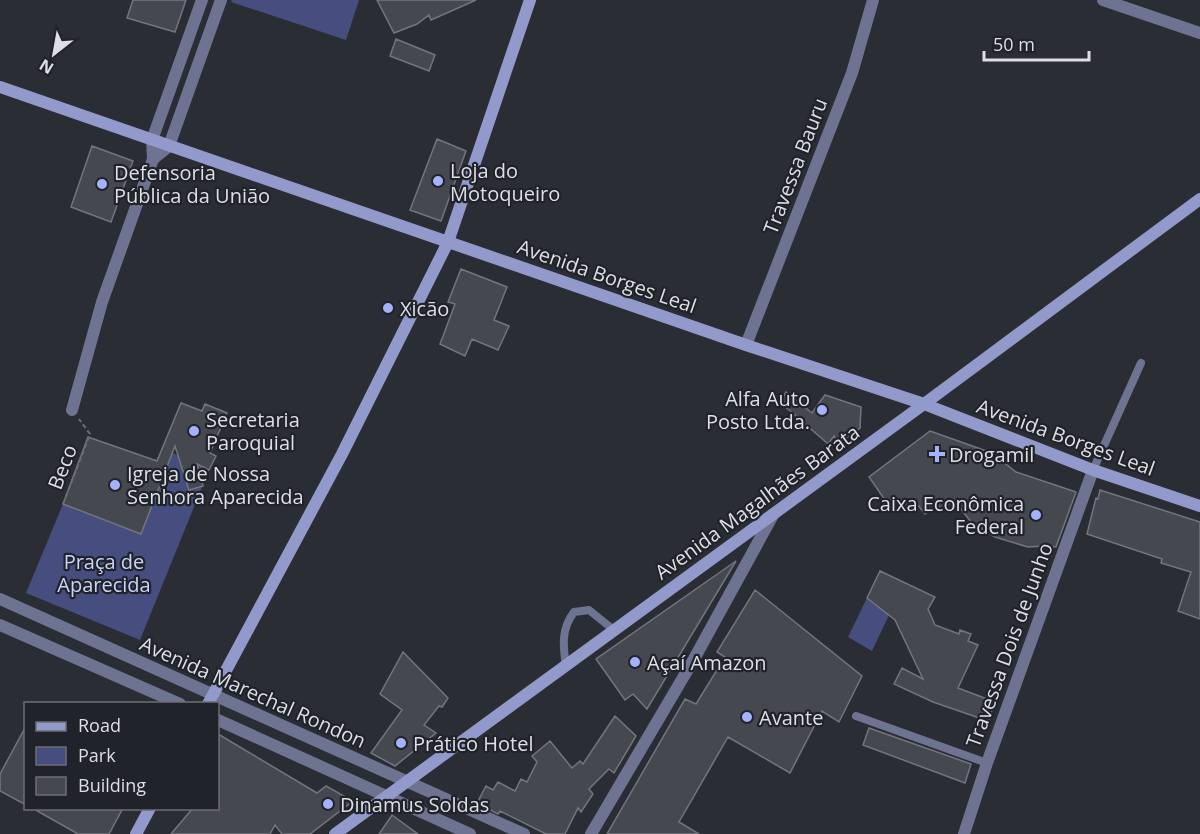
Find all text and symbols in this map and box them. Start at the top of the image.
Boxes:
north arrow [24,24,84,84]
scale bar [984,24,1089,62]
text: 50 m [993,32,1035,56]
text: N [35,54,58,80]
street label: Travessa Bauru [757,94,833,238]
place label: Loja do Motoqueiro [450,157,560,207]
place label: Defensoria Pública da União [114,159,270,209]
marker: Loja do Motoqueiro [431,174,445,188]
marker: Defensoria Pública da União [95,177,109,191]
street label: Avenida Borges Leal [514,233,700,319]
place label: Xicão [400,295,449,322]
marker: Xicão [381,301,395,315]
place label: Alfa Auto Posto Ltda. [706,385,810,435]
street label: Avenida Borges Leal [973,392,1159,482]
marker: Alfa Auto Posto Ltda. [815,403,829,417]
place label: Secretaria Paroquial [206,406,300,456]
street label: Avenida Magalhães Barata [649,419,865,585]
marker: Secretaria Paroquial [187,424,201,438]
street label: Beco [41,441,83,493]
place label: Drogamil [949,441,1034,468]
marker: Drogamil [930,447,944,461]
place label: Igreja de Nossa Senhora Aparecida [127,460,304,510]
marker: Igreja de Nossa Senhora Aparecida [108,478,122,492]
place label: Caixa Econômica Federal [867,490,1024,540]
marker: Caixa Econômica Federal [1029,508,1043,522]
street label: Travessa Dois de Junho [959,539,1059,751]
park label: Praça de Aparecida [57,548,151,598]
street label: Avenida Marechal Rondon [136,630,370,754]
place label: Açaí Amazon [647,649,767,676]
marker: Açaí Amazon [628,655,642,669]
legend [24,702,219,810]
place label: Avante [759,704,823,731]
marker: Avante [740,710,754,724]
text: Road [78,713,121,737]
place label: Prático Hotel [413,730,534,757]
marker: Prático Hotel [394,736,408,750]
text: Park [78,743,116,767]
text: Building [78,773,146,797]
place label: Dinamus Soldas [340,791,489,818]
marker: Dinamus Soldas [321,797,335,811]

